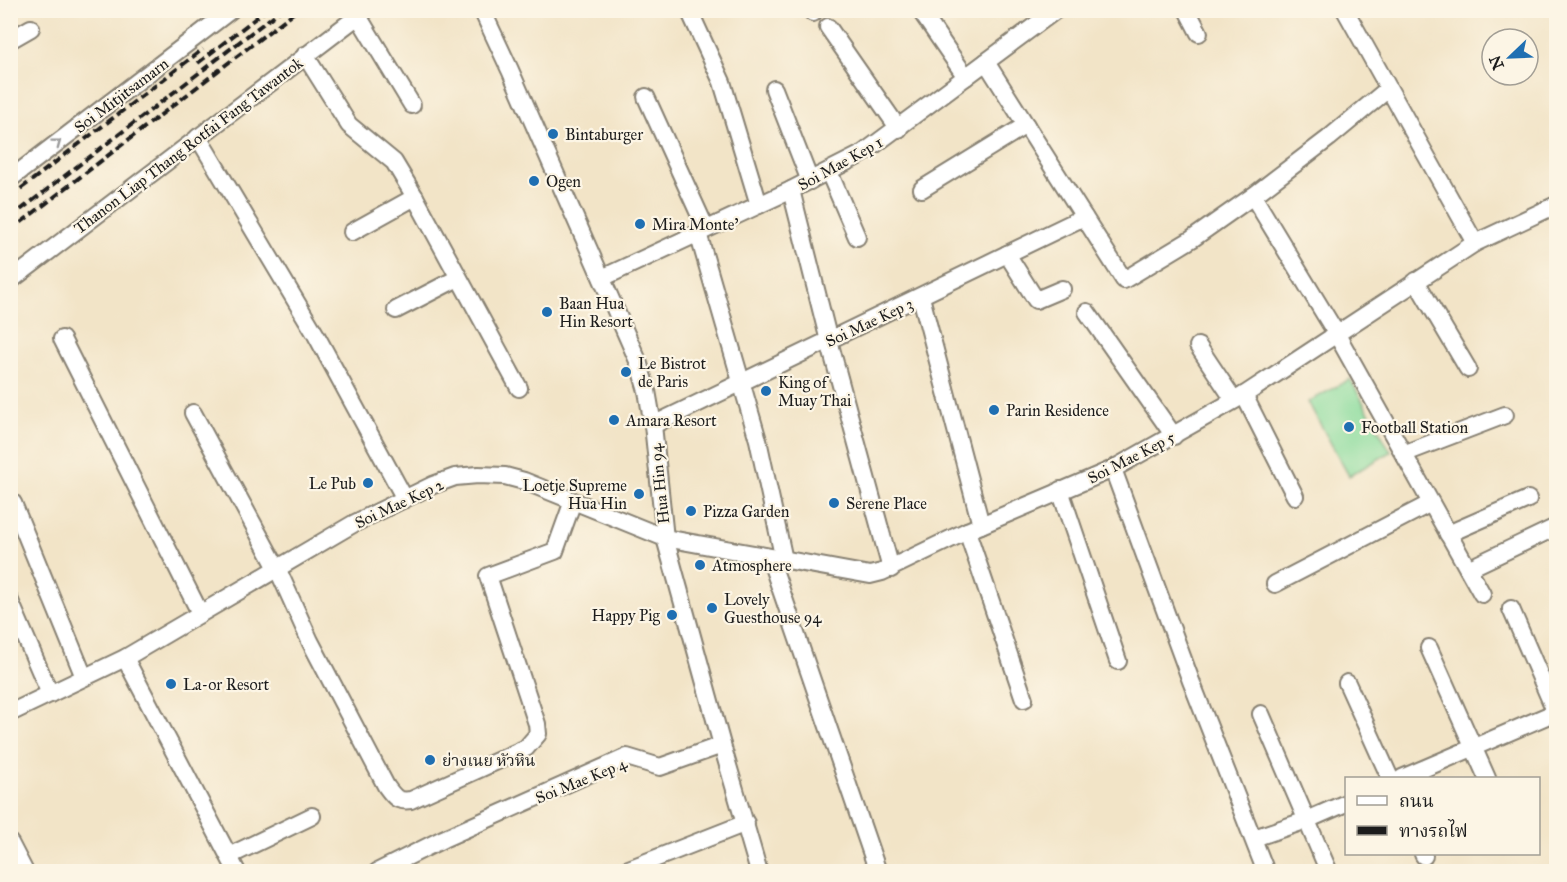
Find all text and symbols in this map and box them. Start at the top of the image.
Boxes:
north arrow [1480,27,1540,87]
text: N [1485,52,1508,73]
street label: Thanon Liap Thang Rotfai Fang Tawantok [70,53,307,238]
street label: Soi Mitjitsamarn [70,54,172,137]
place label: Bintaburger [565,125,643,145]
marker: Bintaburger [546,127,560,141]
street label: Soi Mae Kep 1 [794,132,886,195]
one-way arrow [50,139,61,150]
place label: Ogen [546,172,581,192]
marker: Ogen [527,174,541,188]
place label: Mira Monte’ [652,215,738,234]
marker: Mira Monte’ [633,217,647,231]
place label: Baan Hua Hin Resort [559,294,633,331]
street label: Soi Mae Kep 3 [822,294,916,351]
marker: Baan Hua Hin Resort [540,305,554,319]
place label: Le Bistrot de Paris [638,354,706,391]
marker: Le Bistrot de Paris [619,365,633,379]
place label: King of Muay Thai [778,373,852,410]
marker: King of Muay Thai [759,384,773,398]
place label: Parin Residence [1006,401,1109,420]
marker: Parin Residence [987,403,1001,417]
place label: Amara Resort [625,411,717,430]
marker: Amara Resort [607,413,621,427]
place label: Football Station [1361,418,1469,437]
marker: Football Station [1342,420,1356,434]
street label: Soi Mae Kep 5 [1084,427,1179,488]
street label: Hua Hin 94 [646,442,673,525]
place label: Le Pub [309,474,356,493]
street label: Soi Mae Kep 2 [352,475,447,532]
marker: Le Pub [361,476,375,490]
place label: Loetje Supreme Hua Hin [522,476,627,513]
marker: Loetje Supreme Hua Hin [632,487,646,501]
place label: Serene Place [846,494,927,513]
marker: Serene Place [827,496,841,510]
place label: Pizza Garden [703,502,790,521]
marker: Pizza Garden [684,504,698,518]
place label: Atmosphere [711,556,792,575]
marker: Atmosphere [693,558,707,572]
place label: Lovely Guesthouse 94 [724,590,822,627]
marker: Lovely Guesthouse 94 [705,601,719,615]
place label: Happy Pig [592,606,661,626]
marker: Happy Pig [665,608,679,622]
place label: La-or Resort [183,675,270,694]
marker: La-or Resort [164,677,178,691]
place label: ย่างเนย หัวหิน [442,751,535,770]
marker: ย่างเนย หัวหิน [423,753,437,767]
street label: Soi Mae Kep 4 [533,753,631,807]
legend [1345,777,1540,855]
text: ถนน [1399,790,1434,812]
text: ทางรถไฟ [1399,819,1468,842]

